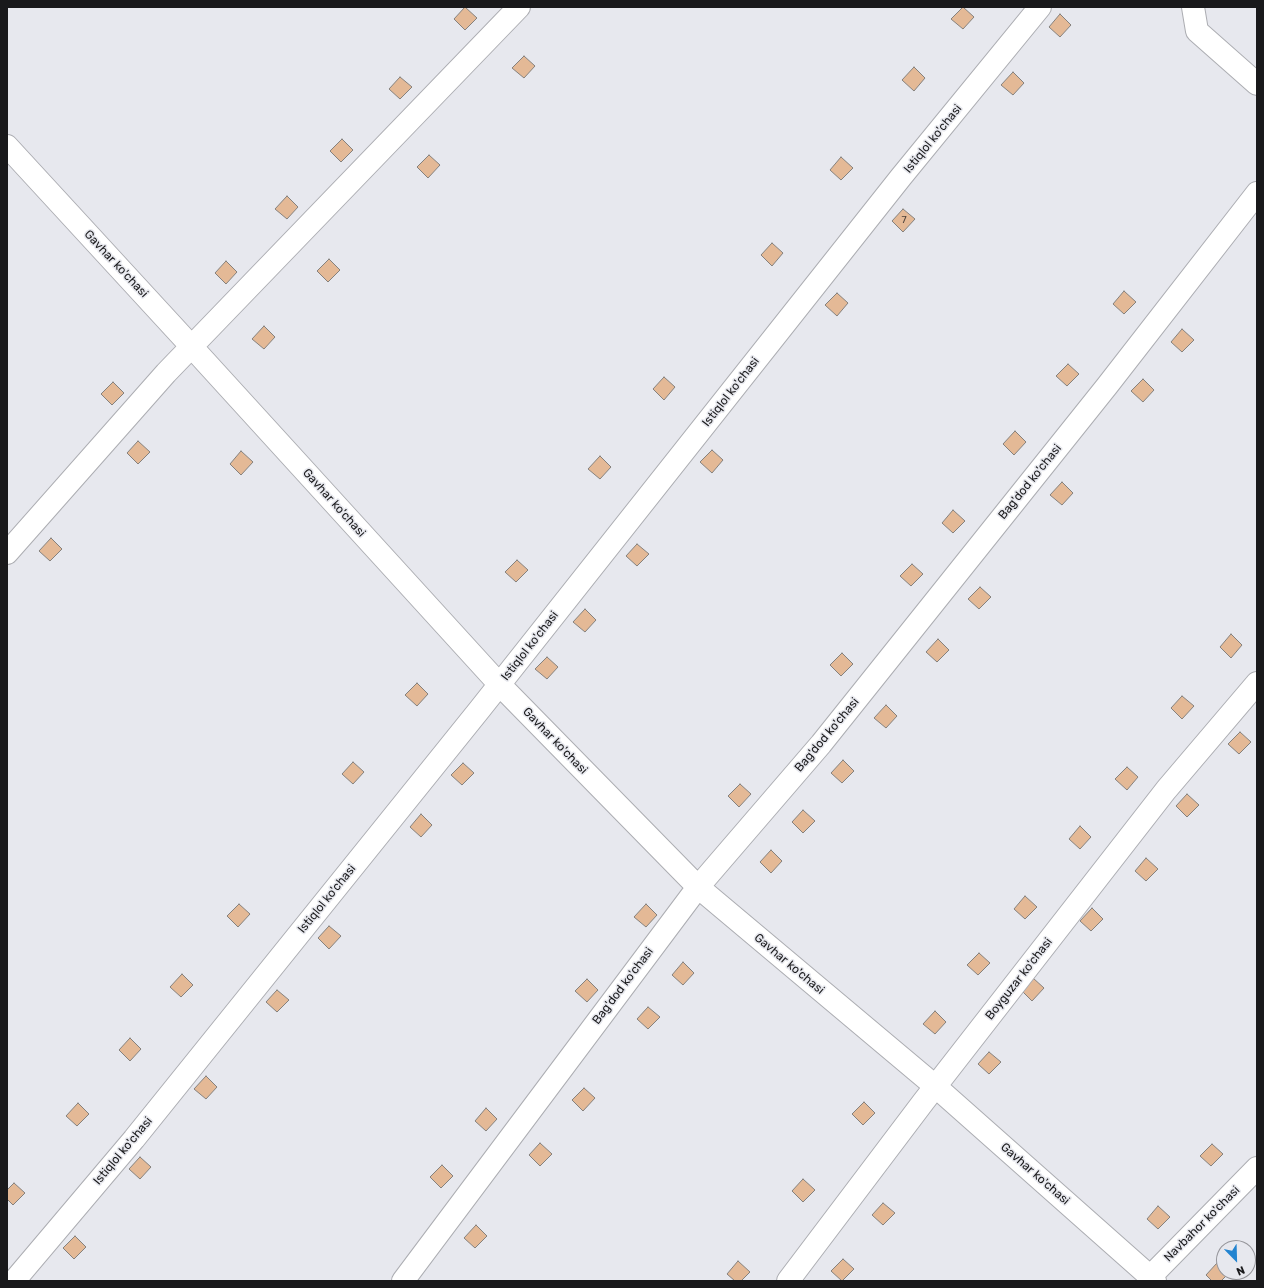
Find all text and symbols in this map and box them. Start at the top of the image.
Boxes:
street label: Istiqlol ko'chasi [901,102,965,176]
house number: 7 [901,214,907,226]
street label: Gavhar ko'chasi [81,227,151,301]
street label: Istiqlol ko'chasi [699,354,763,430]
street label: Bag'dod ko'chasi [995,442,1065,522]
street label: Gavhar ko'chasi [300,466,368,540]
street label: Istiqlol ko'chasi [498,608,562,684]
street label: Bag'dod ko'chasi [792,695,862,775]
street label: Gavhar ko'chasi [520,705,590,777]
street label: Istiqlol ko'chasi [295,862,359,936]
street label: Gavhar ko'chasi [751,931,827,997]
street label: Boyguzar ko'chasi [983,935,1055,1023]
street label: Bag'dod ko'chasi [589,945,657,1027]
street label: Istiqlol ko'chasi [90,1114,156,1188]
street label: Gavhar ko'chasi [997,1140,1073,1208]
street label: Navbahor ko'chasi [1161,1183,1243,1265]
north arrow [1216,1240,1256,1280]
text: N [1234,1263,1247,1278]

